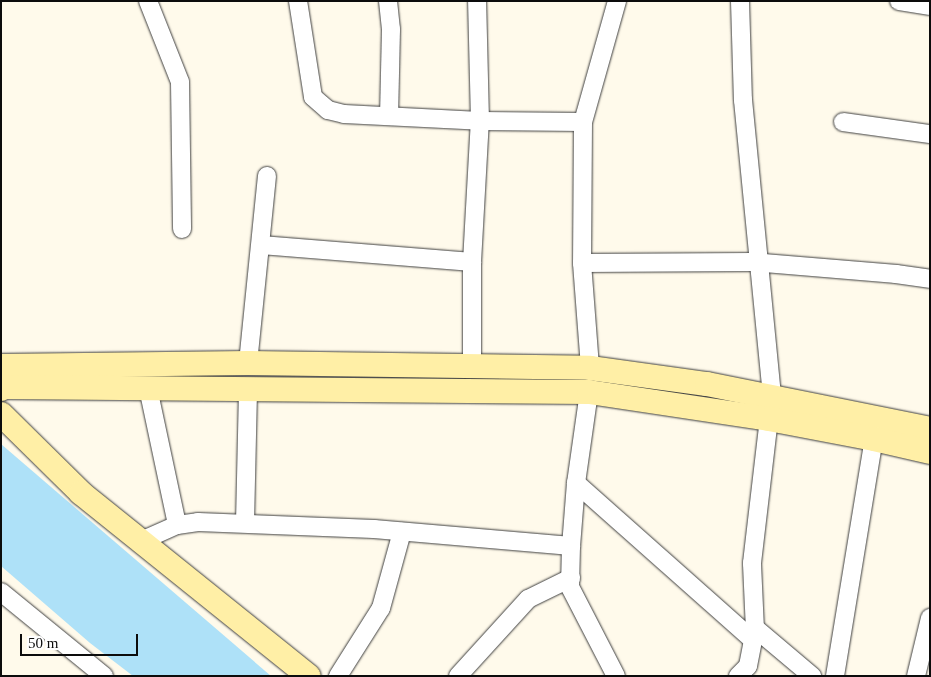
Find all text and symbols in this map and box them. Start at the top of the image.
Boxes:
scale bar [22,624,140,656]
text: 50 m [28,635,58,651]

